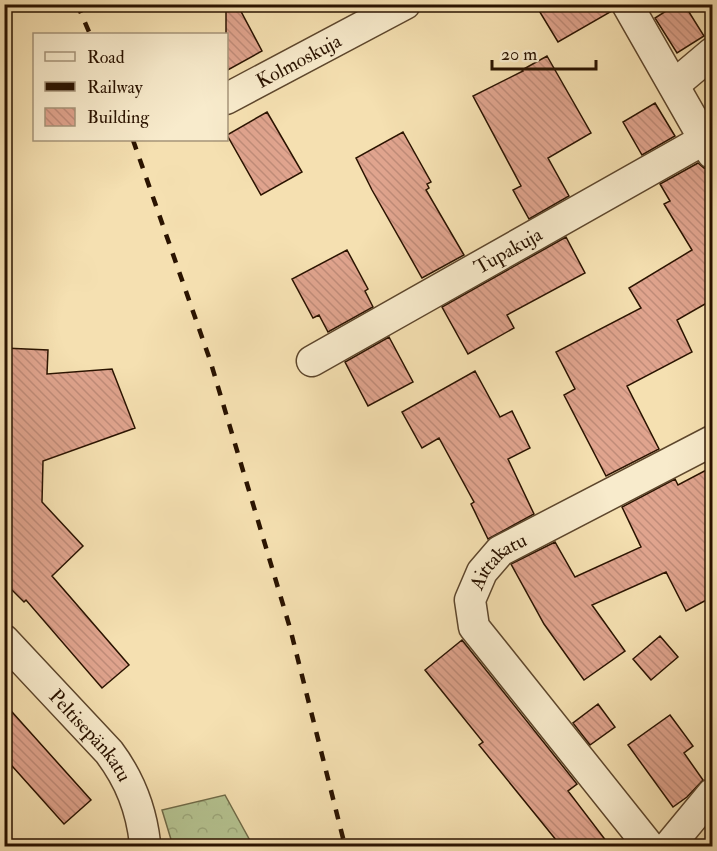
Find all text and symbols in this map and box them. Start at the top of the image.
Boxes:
street label: Kolmoskuja [252,28,346,94]
legend [33,33,228,141]
scale bar [492,33,596,71]
text: 20 m [501,43,537,66]
text: Road [87,46,125,69]
text: Railway [87,76,144,99]
text: Building [87,106,150,129]
street label: Tupakuja [470,221,547,280]
street label: Aittakatu [464,527,531,594]
street label: Peltisepänkatu [44,684,137,786]

